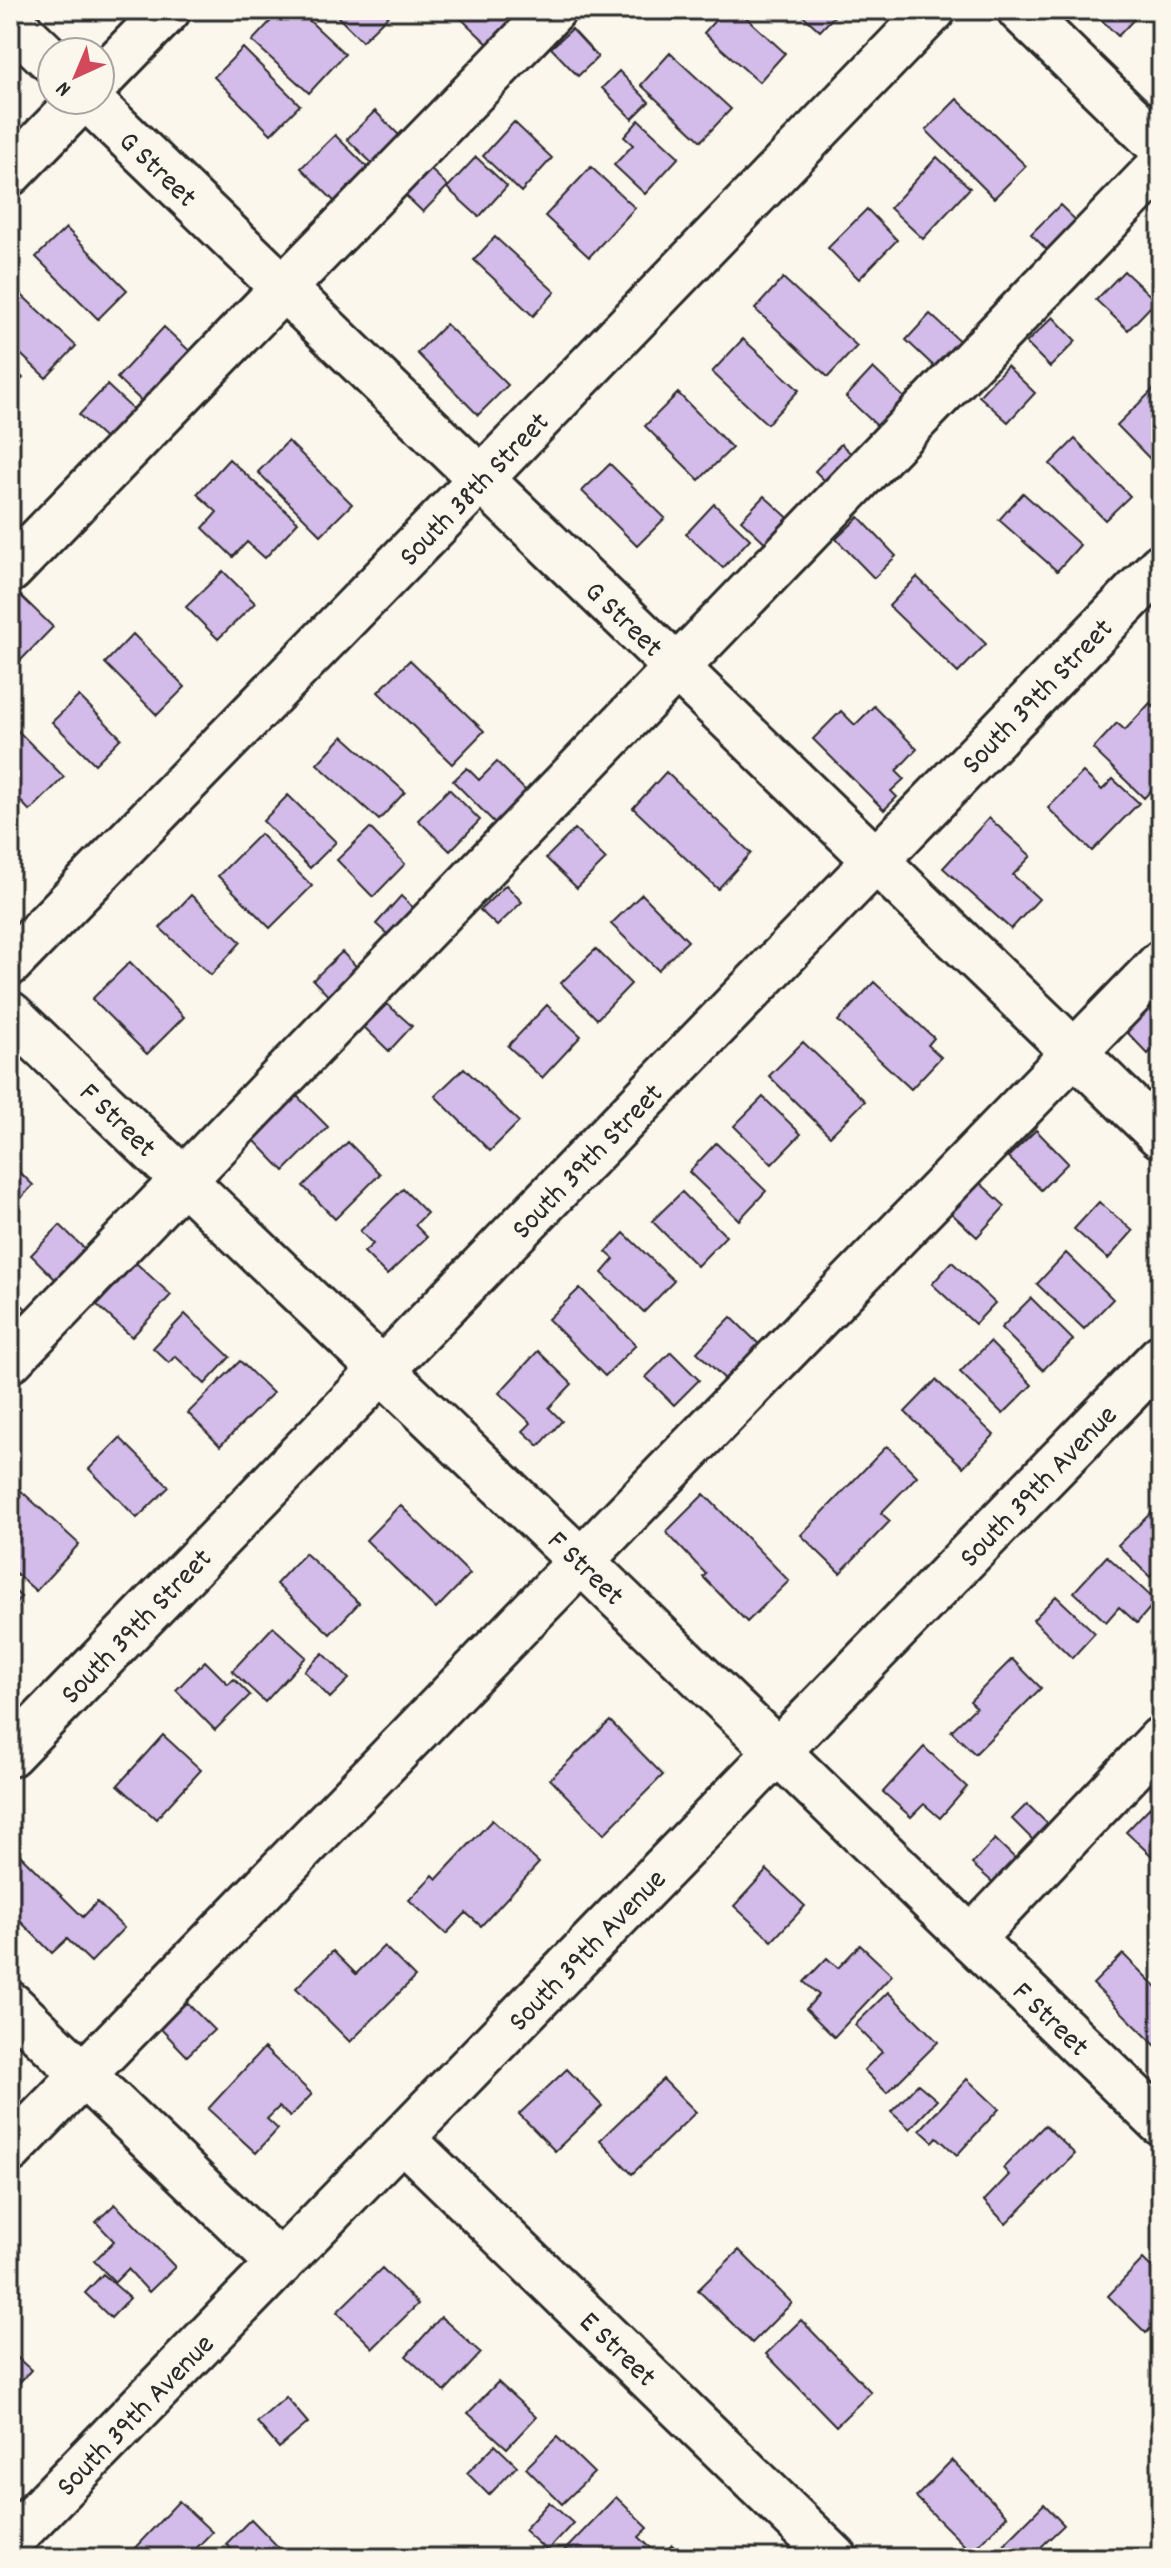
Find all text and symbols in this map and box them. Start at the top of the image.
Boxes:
north arrow [36,36,116,116]
text: N [50,73,79,103]
street label: G Street [107,123,205,220]
street label: South 38th Street [391,404,562,578]
street label: G Street [573,573,671,670]
street label: South 39th Street [953,610,1125,786]
street label: F Street [67,1074,164,1170]
street label: South 39th Street [503,1075,675,1251]
street label: South 39th Avenue [951,1397,1129,1579]
street label: F Street [535,1522,632,1618]
street label: South 39th Street [52,1540,224,1716]
street label: South 39th Avenue [500,1861,678,2043]
street label: F Street [1000,1973,1097,2069]
street label: E Street [567,2303,664,2399]
street label: South 39th Avenue [48,2326,226,2508]

